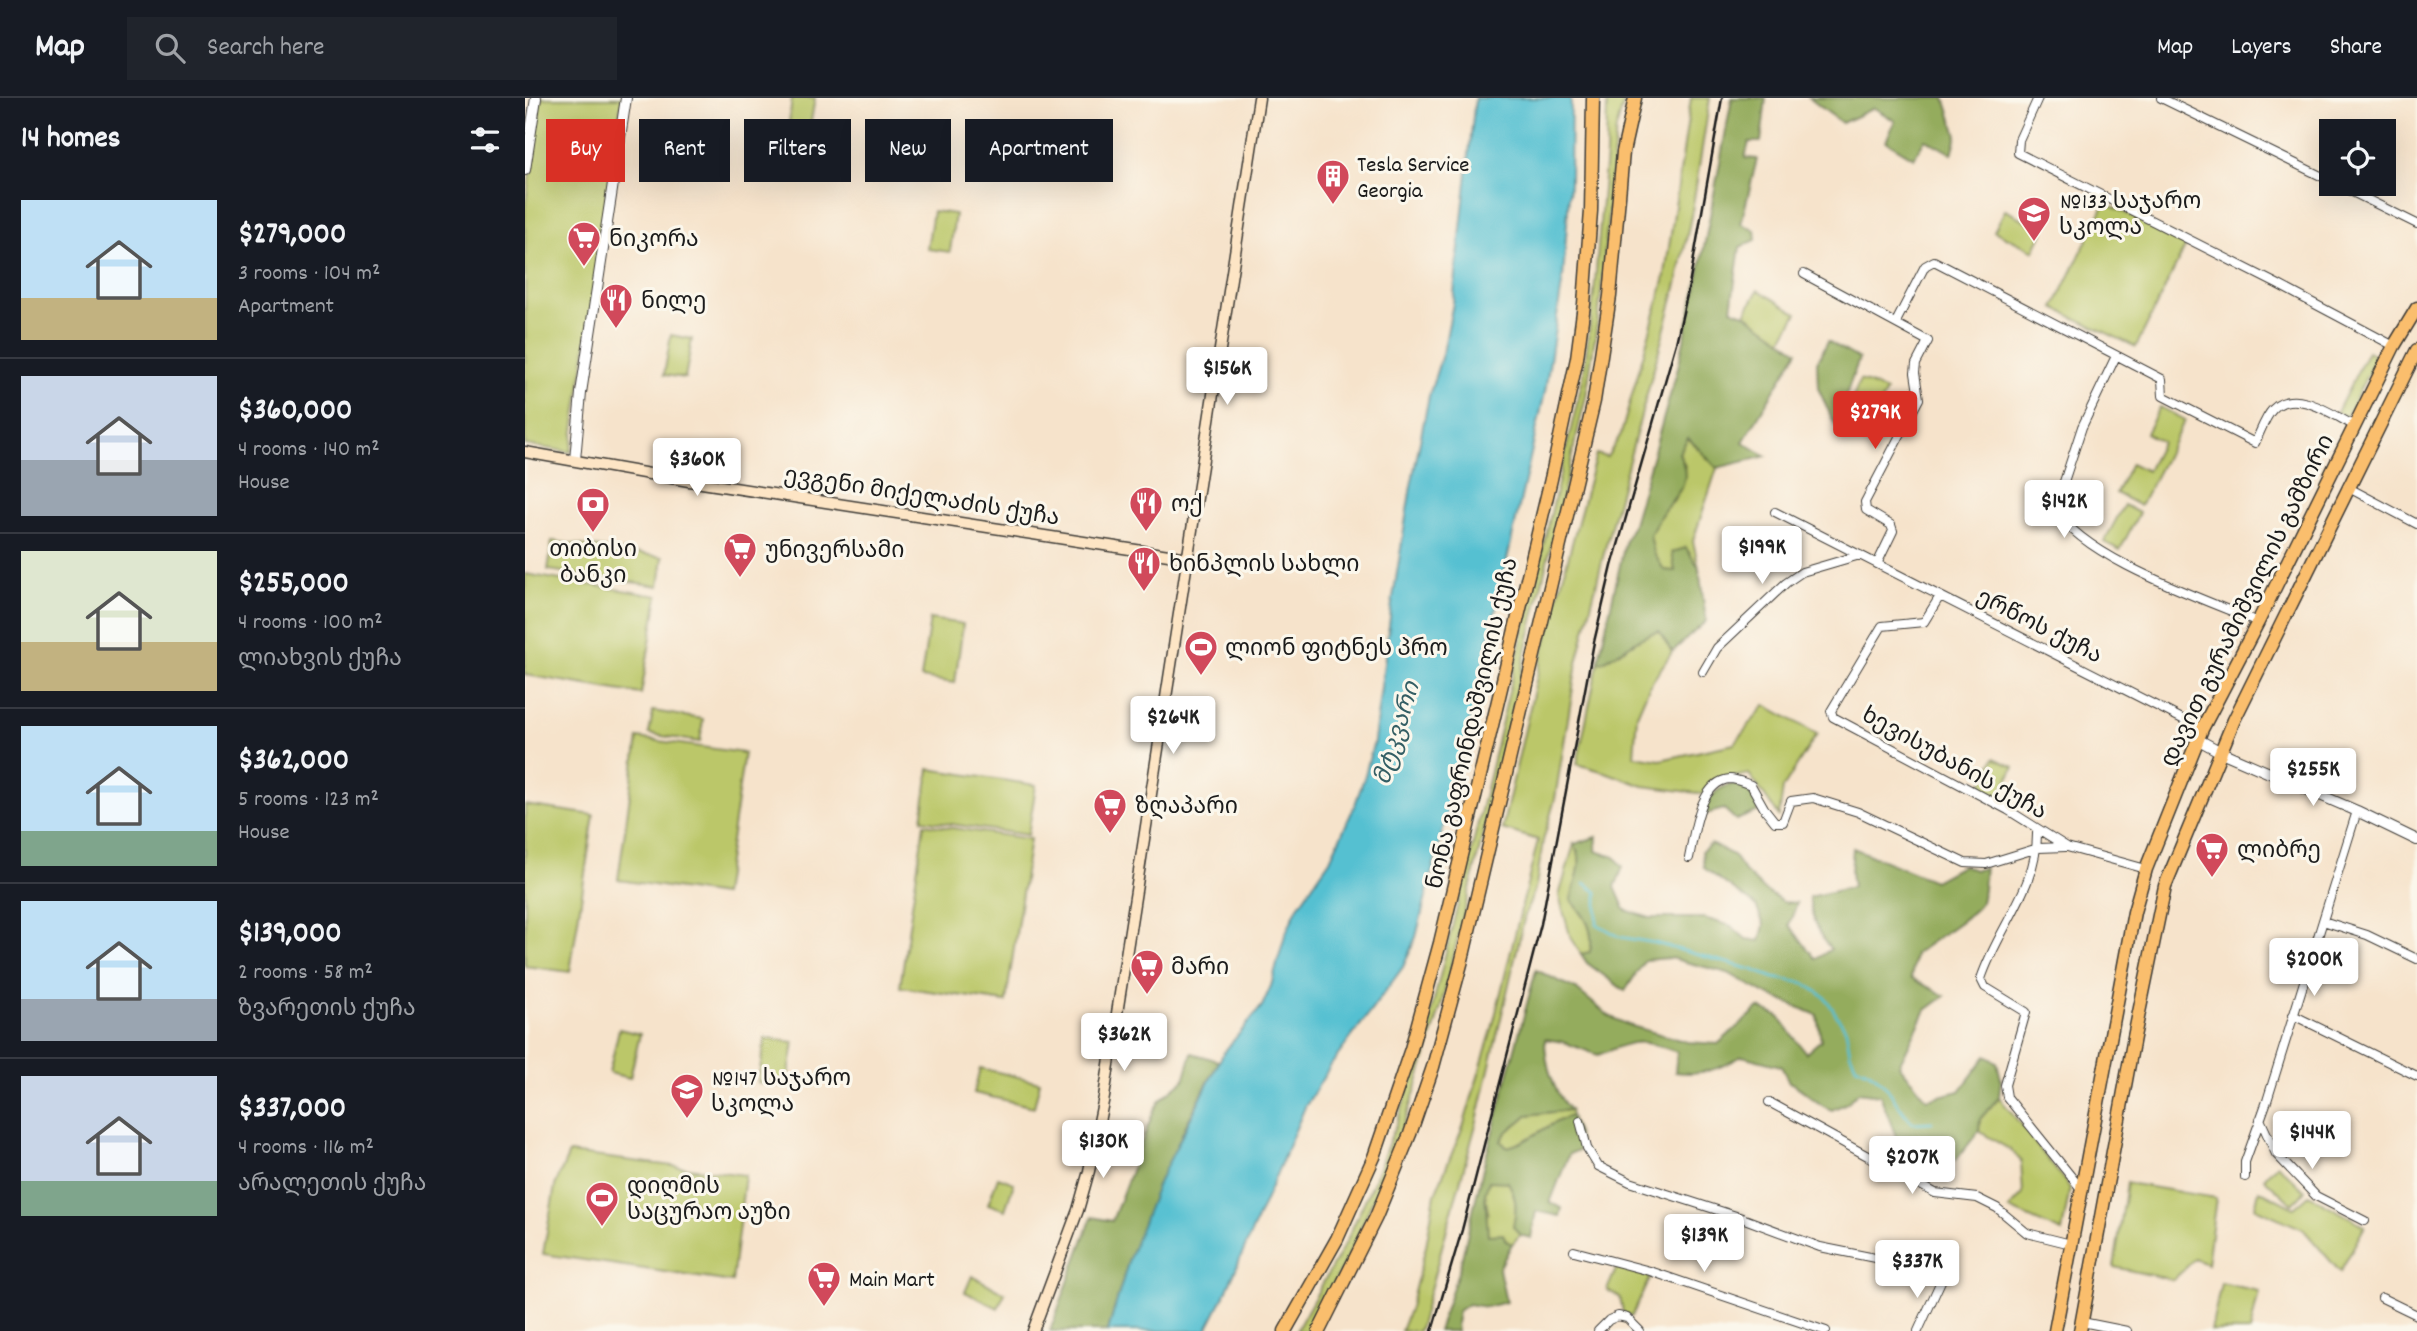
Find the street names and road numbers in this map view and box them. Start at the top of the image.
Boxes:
street label: დავით გურამიშვილის გამზირი [2154,430,2344,773]
street label: ევგენი მიქელაძის ქუჩა [781,460,1062,537]
street label: ნონა გაფრინდაშვილის ქუჩა [1420,555,1529,893]
street label: ერწოს ქუჩა [1970,582,2107,674]
street label: ხევისუბანის ქუჩა [1855,700,2052,830]

